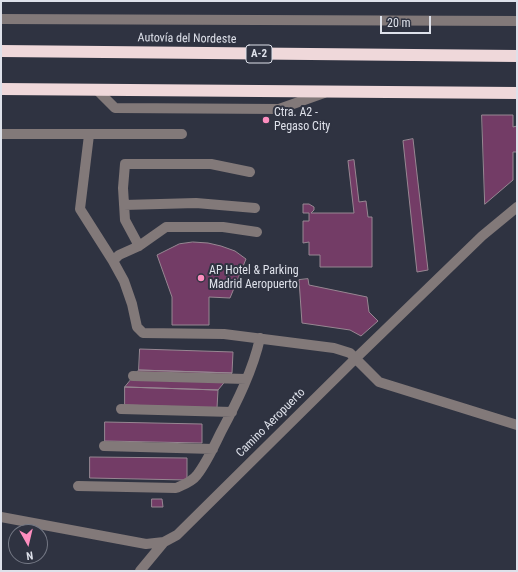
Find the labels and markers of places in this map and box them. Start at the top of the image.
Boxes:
place label: Ctra. A2 - Pegaso City [274,106,330,134]
marker: Ctra. A2 - Pegaso City [261,115,271,125]
place label: AP Hotel & Parking Madrid Aeropuerto [209,264,299,292]
marker: AP Hotel & Parking Madrid Aeropuerto [196,273,206,283]

